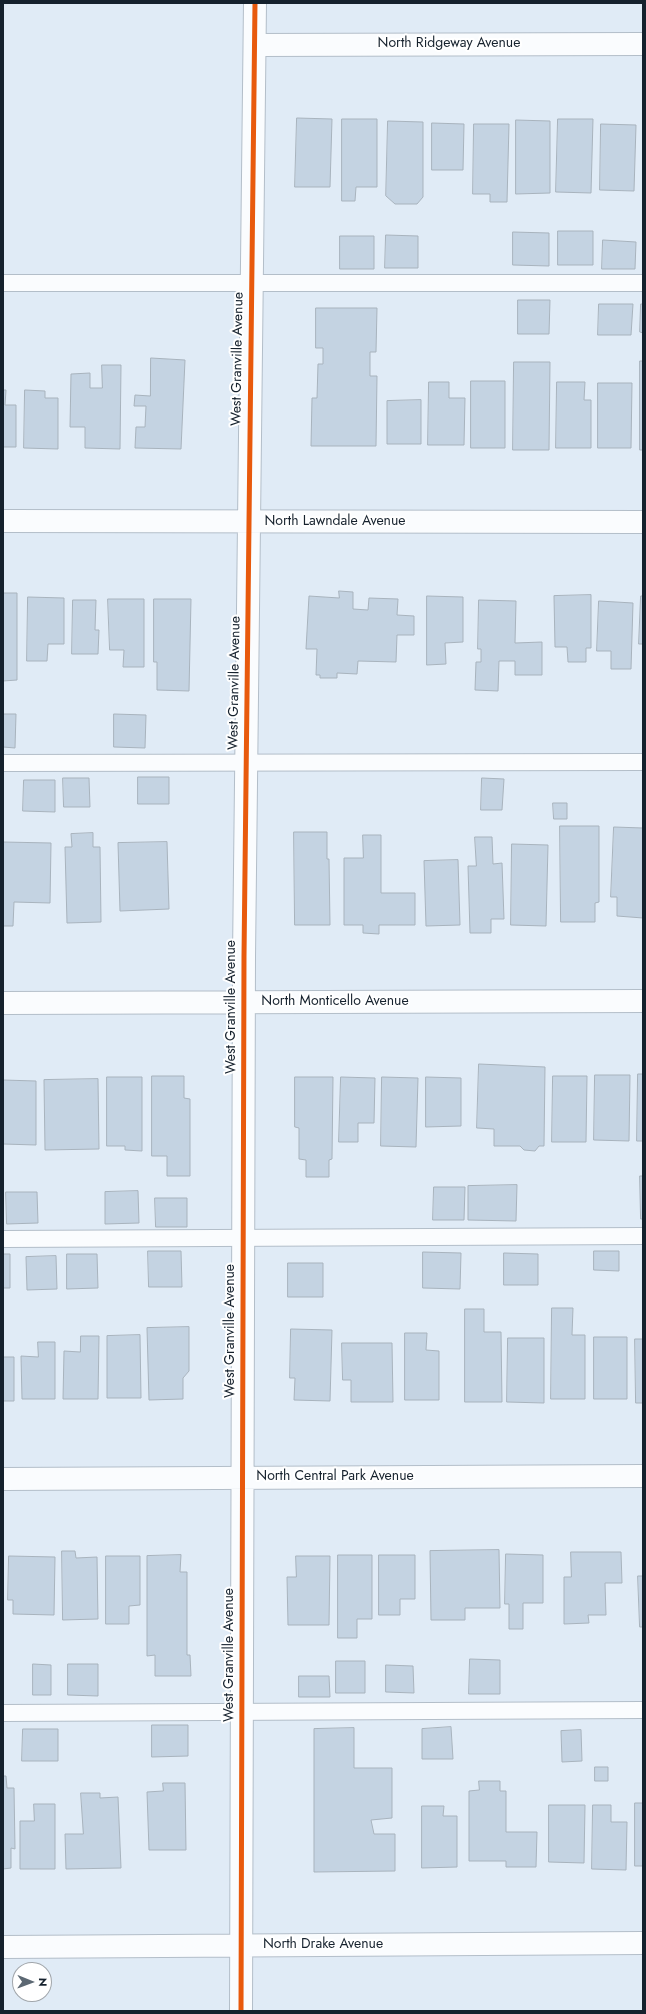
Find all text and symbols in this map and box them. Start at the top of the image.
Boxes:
street label: North Ridgeway Avenue [378,36,520,52]
street label: West Granville Avenue [228,292,248,426]
street label: North Lawndale Avenue [265,514,405,530]
street label: West Granville Avenue [225,616,245,750]
street label: West Granville Avenue [224,940,240,1074]
street label: North Monticello Avenue [261,994,409,1010]
street label: West Granville Avenue [223,1264,239,1398]
street label: North Central Park Avenue [256,1469,414,1485]
street label: West Granville Avenue [222,1588,238,1722]
street label: North Drake Avenue [263,1937,383,1953]
north arrow [12,1962,52,2002]
text: N [35,1978,51,1987]

